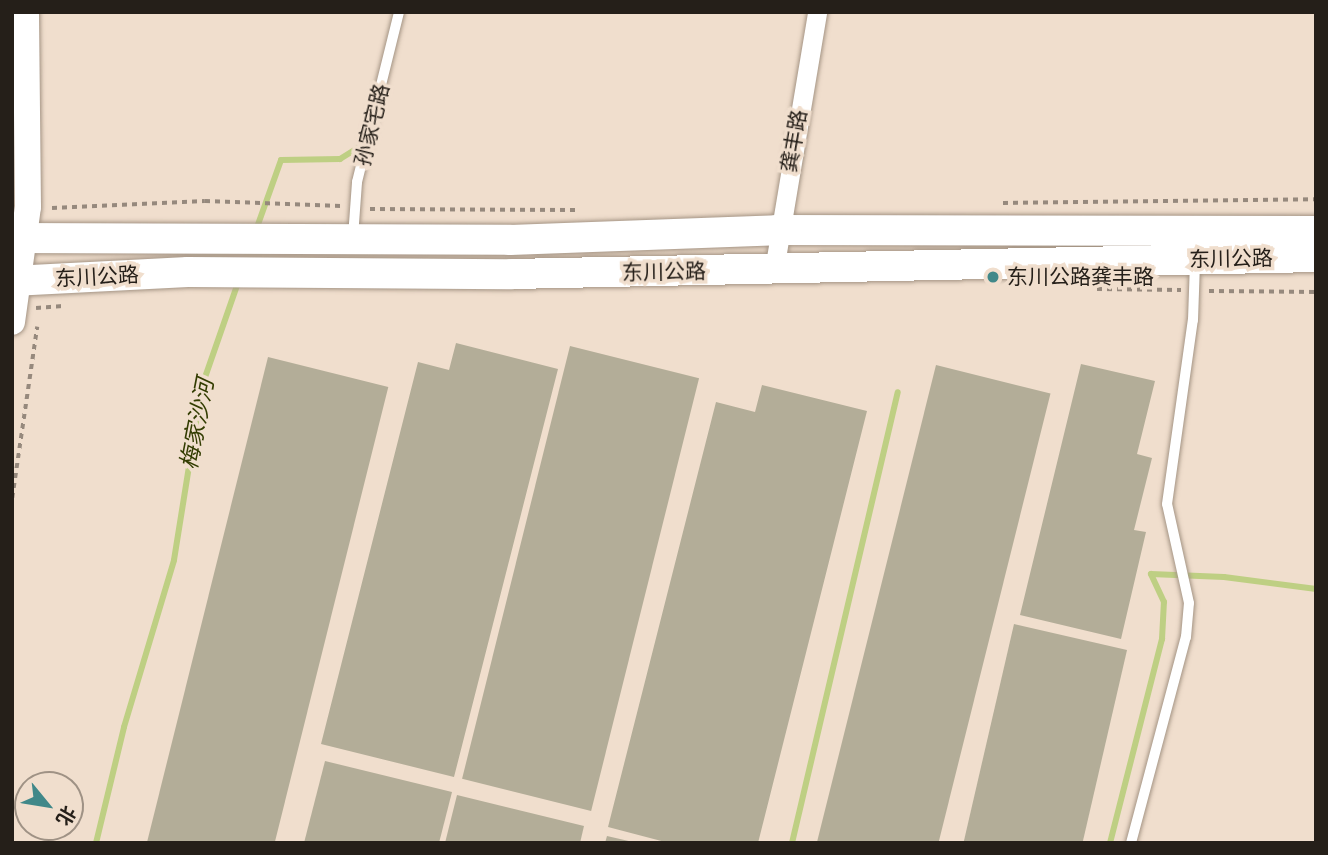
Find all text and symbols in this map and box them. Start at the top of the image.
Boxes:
street label: 孙家宅路 [350,81,394,169]
street label: 龚丰路 [776,108,812,174]
street label: 东川公路 [1189,246,1273,272]
street label: 东川公路 [622,259,706,285]
street label: 东川公路 [54,262,140,292]
place label: 东川公路龚丰路 [1007,264,1154,290]
marker: 东川公路龚丰路 [985,269,1001,285]
water label: 梅家沙河 [176,376,220,472]
north arrow [14,771,84,841]
text: 北 [50,801,81,830]

